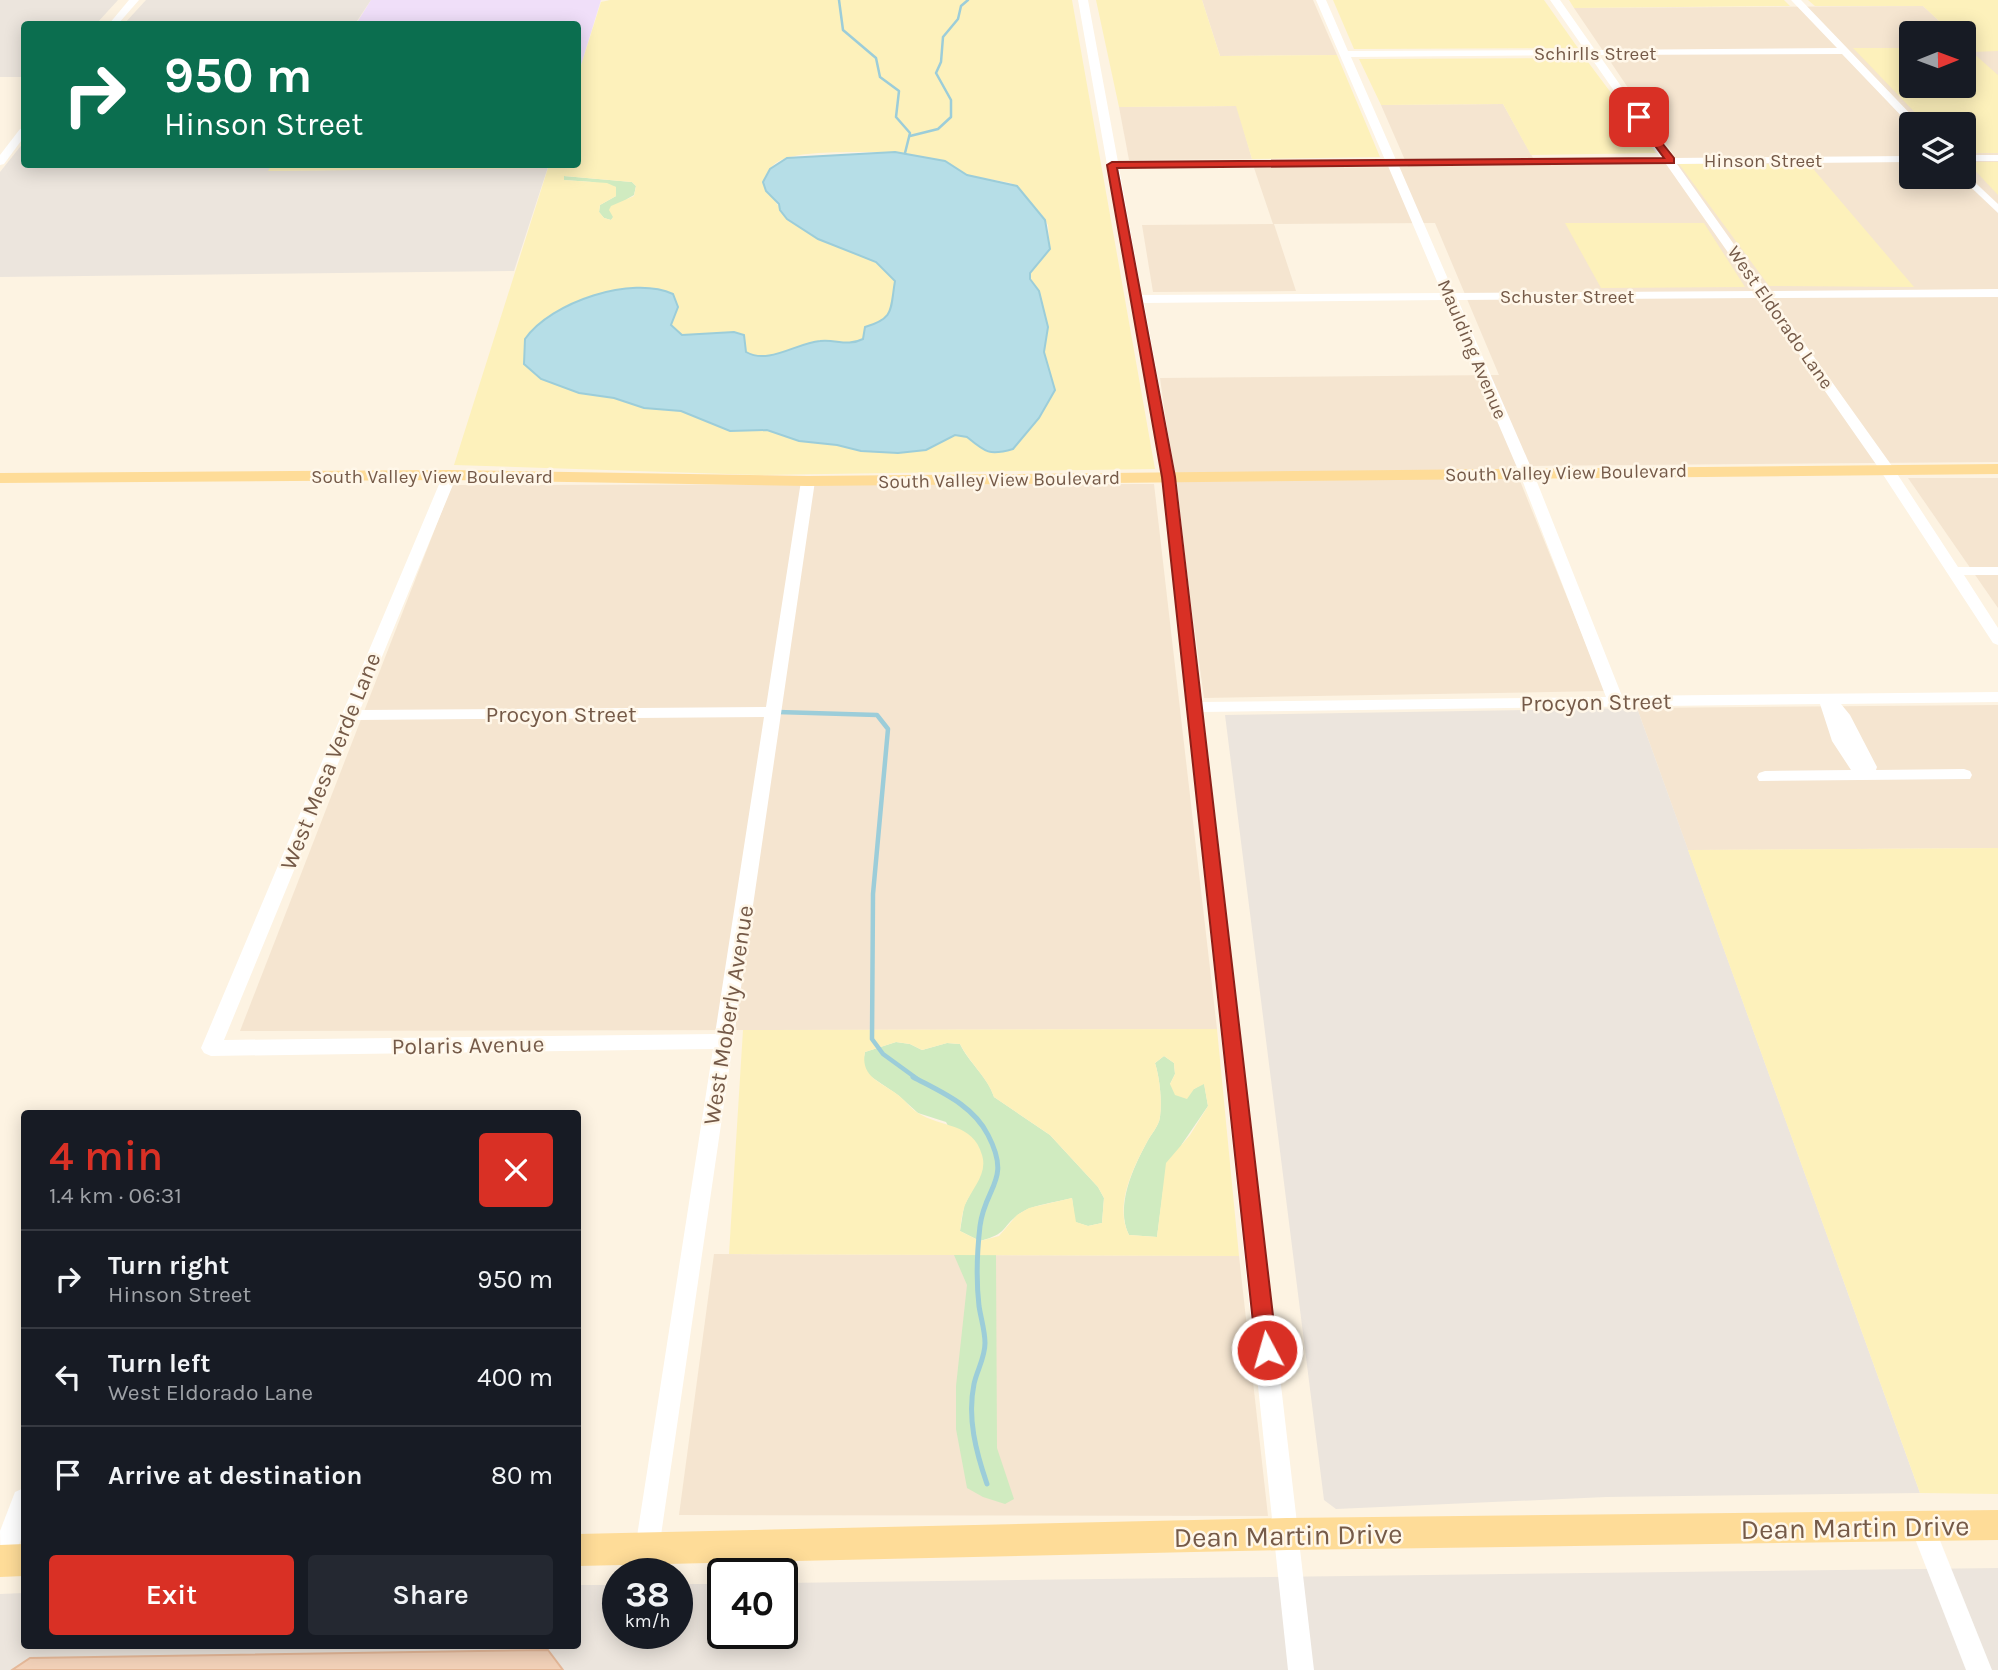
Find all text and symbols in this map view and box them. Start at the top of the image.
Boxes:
north arrow [1899,21,1976,98]
map controls [1899,21,1976,189]
street label: Schirlls Street [1534,43,1656,65]
text: 950 m [164,47,312,104]
icon: right [49,49,140,140]
pin [1609,87,1669,147]
icon: arrive [1620,98,1658,136]
text: Hinson Street [164,106,363,143]
button: layers [1899,112,1976,189]
street label: Hinson Street [1704,150,1822,172]
street label: West Eldorado Lane [1723,242,1838,393]
street label: Maulding Avenue [1433,276,1511,423]
street label: Schuster Street [1500,286,1634,308]
street label: South Valley View Boulevard [1445,460,1687,486]
street label: South Valley View Boulevard [311,466,553,488]
street label: South Valley View Boulevard [878,467,1120,493]
street label: West Mesa Verde Lane [275,649,386,874]
street label: Procyon Street [1520,688,1672,717]
street label: Procyon Street [485,701,637,728]
street label: West Moberly Avenue [698,903,759,1127]
street label: Polaris Avenue [391,1031,545,1060]
text: 4 min [49,1131,163,1181]
button: close [479,1133,553,1207]
text: 1.4 km · 06:31 [49,1182,182,1209]
text: Turn right [108,1250,229,1281]
icon: right [49,1260,87,1298]
text: 950 m [477,1264,553,1295]
text: Hinson Street [108,1281,251,1308]
position arrow [1230,1313,1304,1387]
text: Turn left [108,1348,210,1379]
icon: left [49,1358,87,1396]
text: 400 m [477,1362,553,1393]
text: West Eldorado Lane [108,1379,313,1406]
icon: arrive [49,1456,87,1494]
text: Arrive at destination [108,1460,362,1491]
text: 80 m [491,1460,553,1491]
street label: Dean Martin Drive [1740,1509,1970,1546]
street label: Dean Martin Drive [1173,1517,1403,1554]
button: Exit [49,1555,294,1635]
button: Share [308,1555,553,1635]
speed limit sign: 40 [707,1558,798,1649]
text: 38 [625,1574,670,1615]
text: km/h [625,1610,670,1632]

